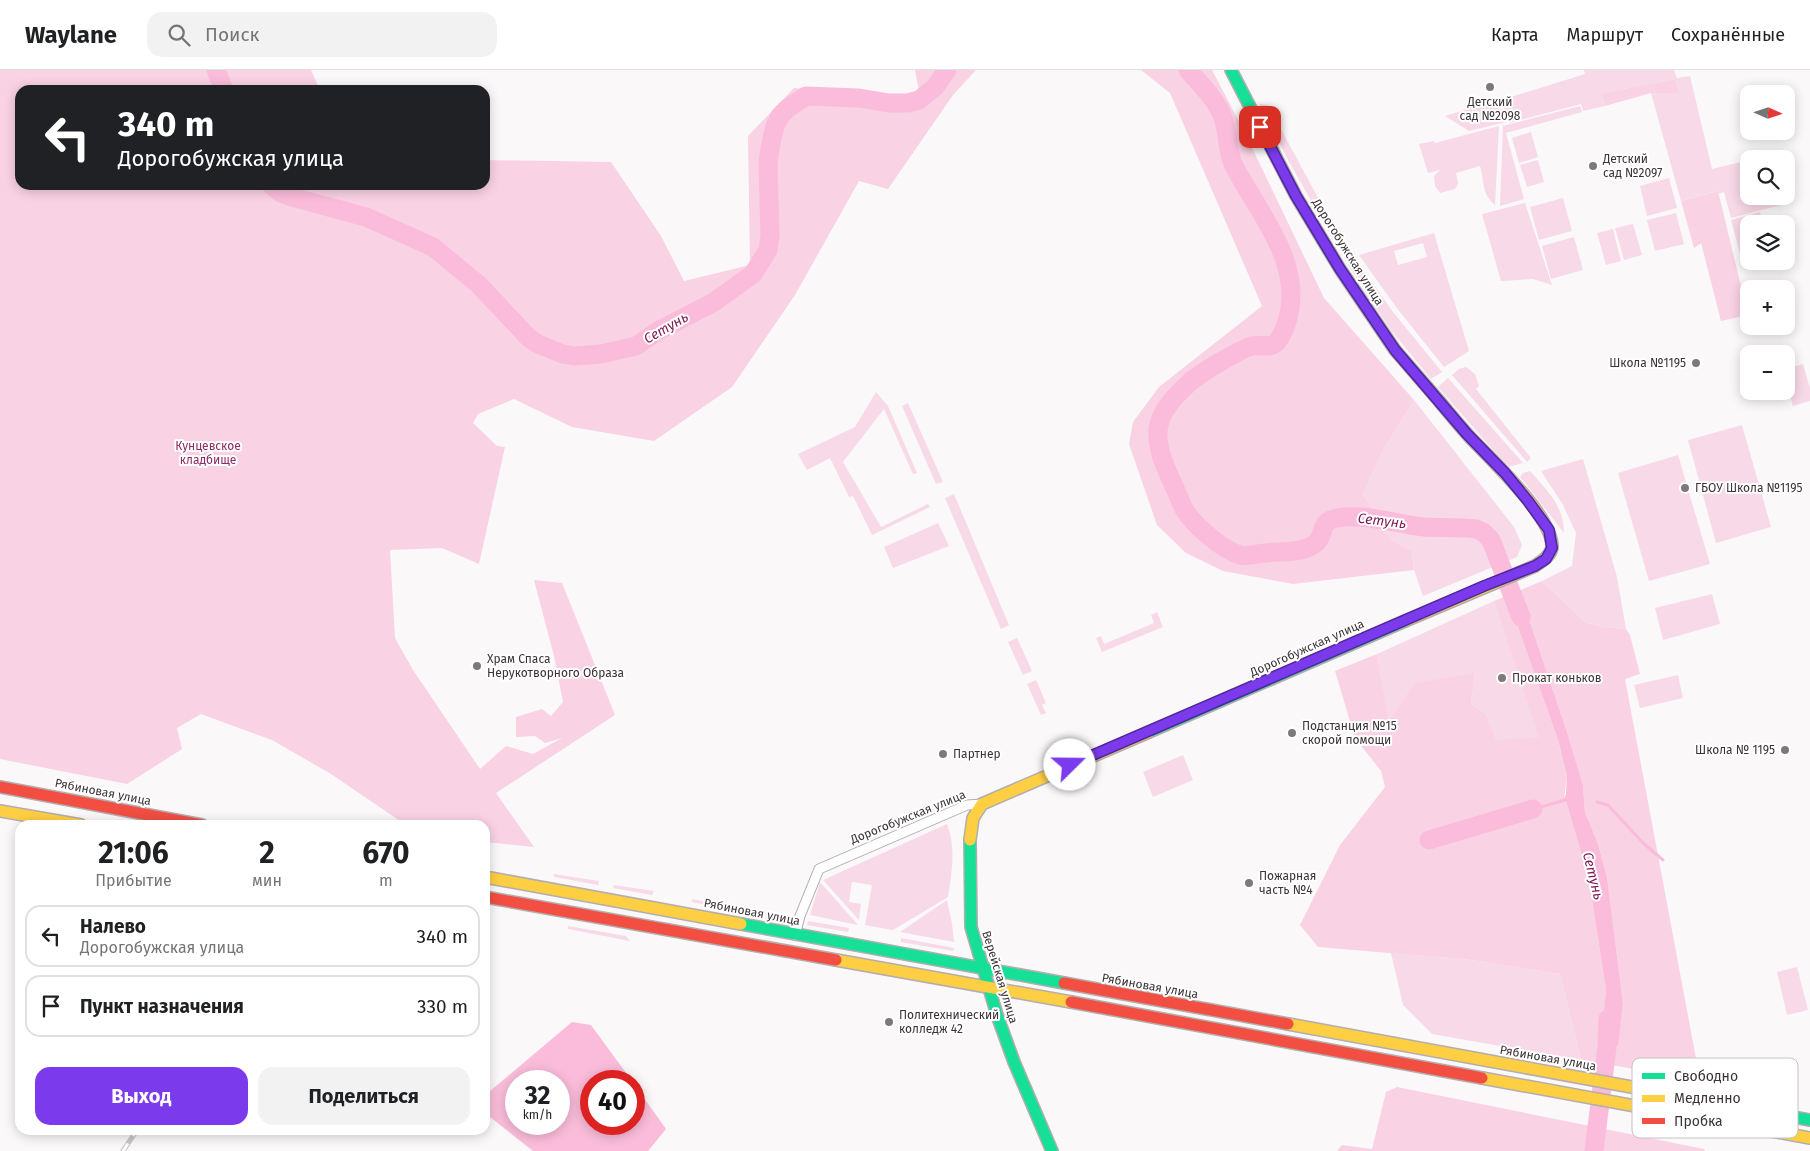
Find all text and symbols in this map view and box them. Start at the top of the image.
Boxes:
search box [147,12,497,57]
text: Waylane [25,21,117,49]
icon: search [165,21,193,49]
text: Поиск [205,23,259,46]
text: Карта [1491,24,1539,46]
text: Маршрут [1567,24,1643,46]
text: Сохранённые [1671,24,1785,46]
marker: Детский сад №2098 [1484,81,1496,93]
north arrow [1740,85,1795,140]
map controls [1740,85,1795,400]
place label: Детский сад №2098 [1460,95,1521,123]
text: 340 m [118,103,214,145]
icon: left [35,105,100,170]
pin [1239,106,1281,148]
icon: arrive [1246,113,1274,141]
text: Дорогобужская улица [118,145,344,172]
button: search [1740,150,1795,205]
place label: Детский сад №2097 [1602,152,1662,180]
marker: Детский сад №2097 [1587,160,1599,172]
street label: Дорогобужская улица [1309,195,1387,308]
button: layers [1740,215,1795,270]
button: + [1740,280,1795,335]
water label: Сетунь [641,308,691,348]
button: − [1740,345,1795,400]
place label: Школа №1195 [1609,356,1686,370]
marker: Школа №1195 [1690,357,1702,369]
park label: Кунцевское кладбище [175,439,241,467]
place label: ГБОУ Школа №1195 [1695,481,1803,495]
marker: ГБОУ Школа №1195 [1679,482,1691,494]
water label: Сетунь [1357,510,1407,532]
street label: Дорогобужская улица [1247,617,1366,680]
place label: Храм Спаса Нерукотворного Образа [487,652,624,680]
marker: Храм Спаса Нерукотворного Образа [471,660,483,672]
place label: Прокат коньков [1512,671,1602,685]
marker: Прокат коньков [1496,672,1508,684]
place label: Подстанция №15 скорой помощи [1302,719,1397,747]
marker: Подстанция №15 скорой помощи [1286,727,1298,739]
position arrow [1043,738,1095,790]
place label: Школа № 1195 [1695,743,1775,757]
marker: Школа № 1195 [1779,744,1791,756]
place label: Партнер [953,747,1001,761]
marker: Партнер [937,748,949,760]
street label: Рябиновая улица [54,776,152,808]
street label: Дорогобужская улица [847,787,968,847]
text: 21:06 [98,835,169,871]
text: 2 [259,835,275,871]
text: 670 [362,835,410,871]
water label: Сетунь [1579,850,1607,902]
place label: Пожарная часть №4 [1259,869,1316,897]
text: Прибытие [95,871,172,890]
text: мин [252,871,282,890]
text: m [379,871,393,890]
marker: Пожарная часть №4 [1243,877,1255,889]
street label: Рябиновая улица [703,896,801,928]
text: Налево [80,915,146,938]
icon: left [37,922,65,950]
text: 340 m [417,925,468,948]
street label: Верейская улица [979,929,1021,1025]
text: Дорогобужская улица [80,938,244,957]
street label: Рябиновая улица [1101,971,1199,1001]
icon: arrive [37,992,65,1020]
text: Пункт назначения [80,995,244,1018]
text: 330 m [417,995,468,1018]
place label: Политехнический колледж 42 [899,1008,999,1036]
marker: Политехнический колледж 42 [883,1016,895,1028]
street label: Рябиновая улица [1499,1043,1597,1073]
legend [1632,1058,1798,1138]
button: Выход [35,1067,248,1125]
button: Поделиться [258,1067,470,1125]
text: Свободно [1674,1068,1738,1085]
speed limit sign: 40 [580,1070,645,1135]
text: 32 [525,1081,550,1111]
text: Медленно [1674,1090,1741,1107]
text: km/h [523,1108,552,1122]
text: Пробка [1674,1113,1723,1130]

